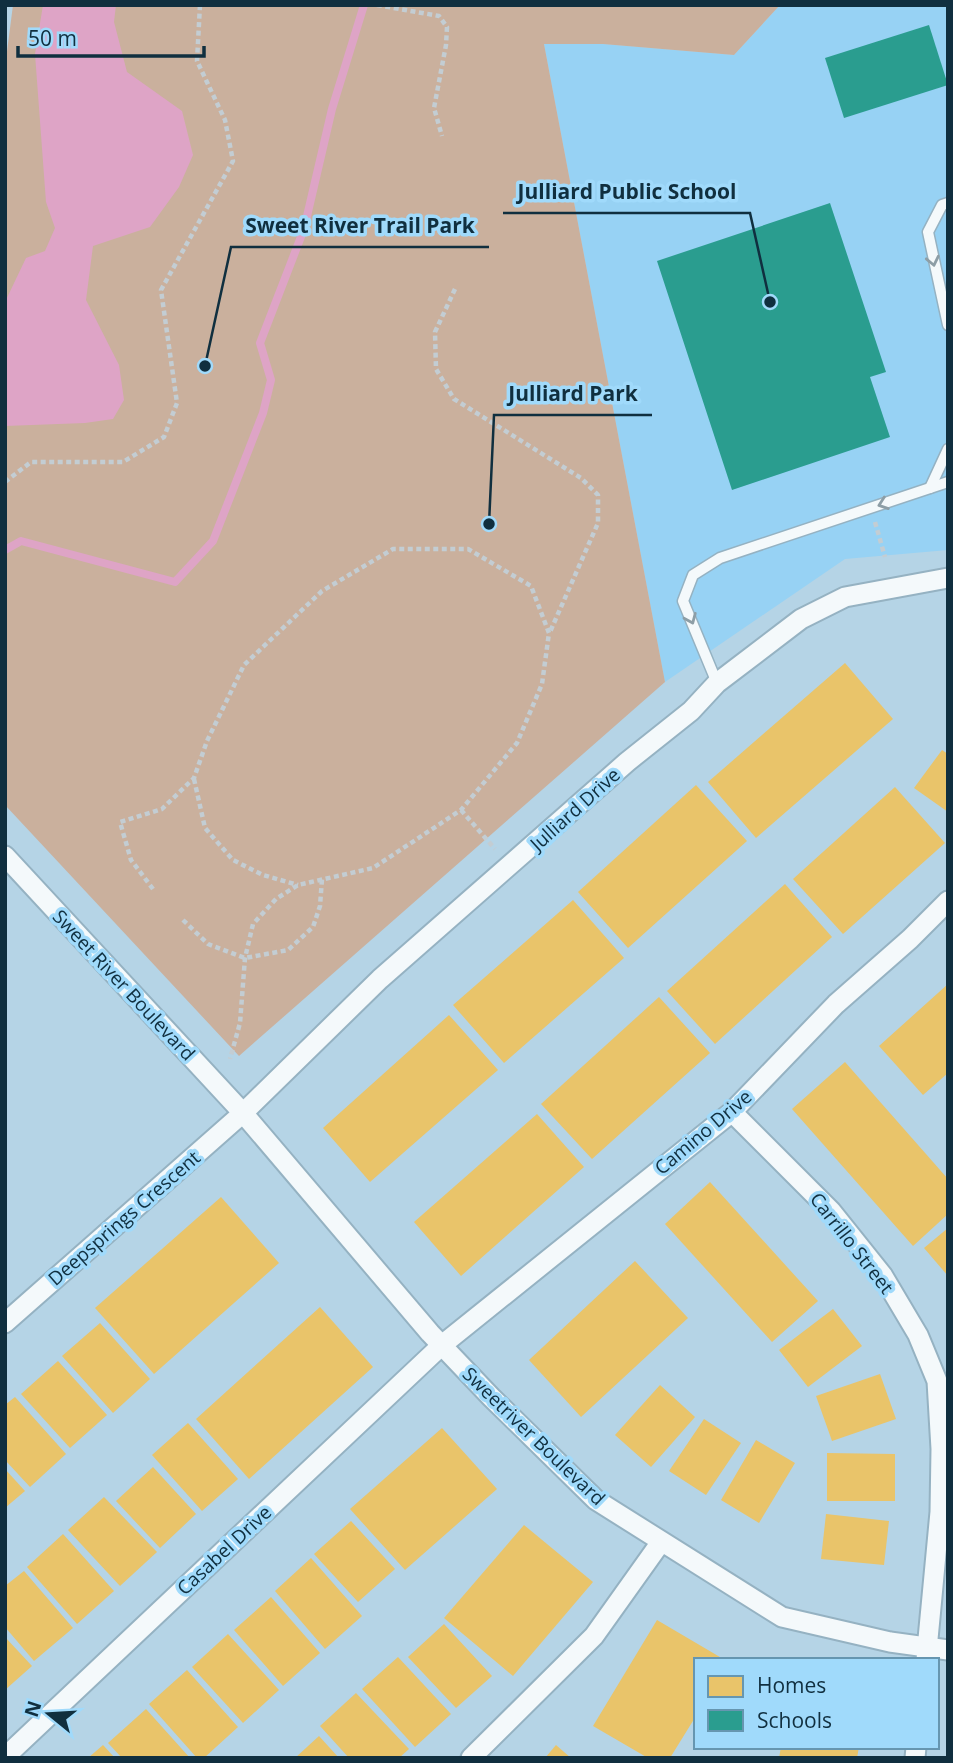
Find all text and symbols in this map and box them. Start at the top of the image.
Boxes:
scale bar [18,14,203,58]
text: 50 m [28,24,77,52]
callout: Julliard Public School [503,171,750,213]
text: Julliard Public School [516,177,736,205]
callout: Sweet River Trail Park [231,205,489,247]
text: Sweet River Trail Park [245,211,476,239]
one-way arrow [924,255,939,267]
callout: Julliard Park [494,373,652,415]
text: Julliard Park [506,379,639,407]
one-way arrow [878,496,890,510]
one-way arrow [682,613,696,625]
street label: Julliard Drive [523,762,626,858]
street label: Sweet River Boulevard [47,904,201,1066]
street label: Camino Drive [649,1084,757,1180]
street label: Deepsprings Crescent [42,1145,206,1291]
street label: Carrillo Street [804,1187,900,1299]
street label: Sweetriver Boulevard [457,1361,611,1511]
street label: Casabel Drive [171,1499,277,1601]
legend [694,1658,939,1749]
text: Homes [757,1671,826,1699]
north arrow [14,1679,84,1749]
text: N [18,1697,48,1720]
text: Schools [757,1706,832,1734]

